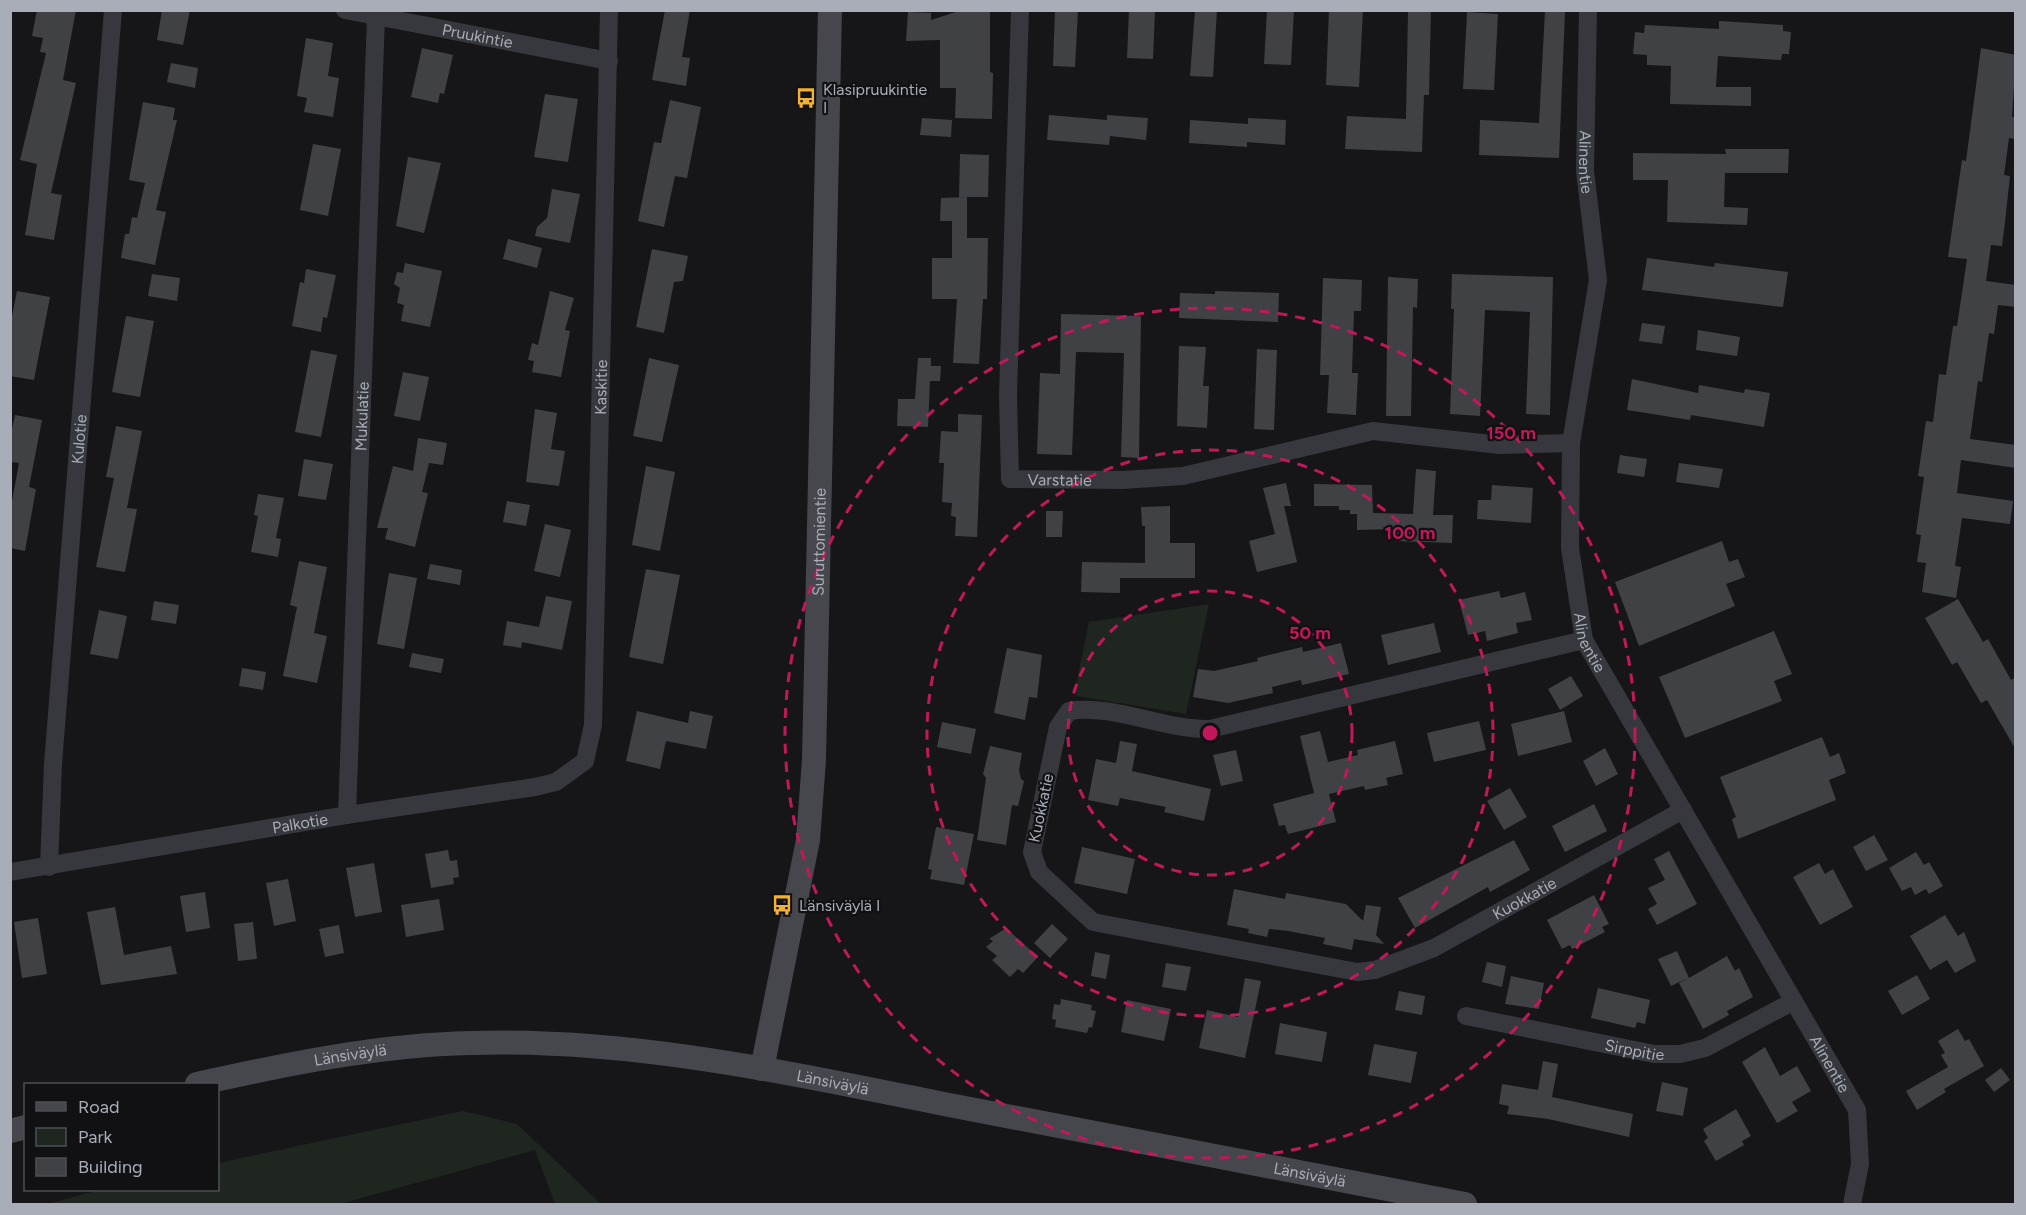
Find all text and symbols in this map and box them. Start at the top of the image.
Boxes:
street label: Pruukintie [441,20,515,52]
place label: Klasipruukintie I [823,80,927,117]
bus stop icon: Klasipruukintie I [794,86,818,110]
street label: Alinentie [1575,130,1597,195]
street label: Kaskitie [590,359,611,415]
street label: Mukulatie [351,381,372,451]
street label: Kulotie [67,413,90,465]
text: 150 m [1486,422,1536,444]
street label: Varstatie [1028,470,1092,489]
street label: Suruttomientie [808,487,829,596]
text: 100 m [1385,522,1435,544]
street label: Alinentie [1570,611,1610,676]
text: 50 m [1289,622,1331,644]
centre of rings [1200,723,1220,743]
street label: Kuokkatie [1024,772,1058,844]
street label: Palkotie [271,809,329,837]
street label: Kuokkatie [1489,873,1560,923]
bus stop icon: Länsiväylä I [770,893,794,917]
place label: Länsiväylä I [799,896,880,915]
street label: Alinentie [1806,1032,1854,1096]
street label: Sirppitie [1603,1035,1665,1064]
street label: Länsiväylä [312,1040,387,1069]
street label: Länsiväylä [795,1066,870,1098]
legend [24,1083,219,1191]
text: Road [78,1096,119,1118]
text: Park [78,1126,113,1148]
text: Building [78,1156,143,1178]
street label: Länsiväylä [1272,1158,1347,1191]

